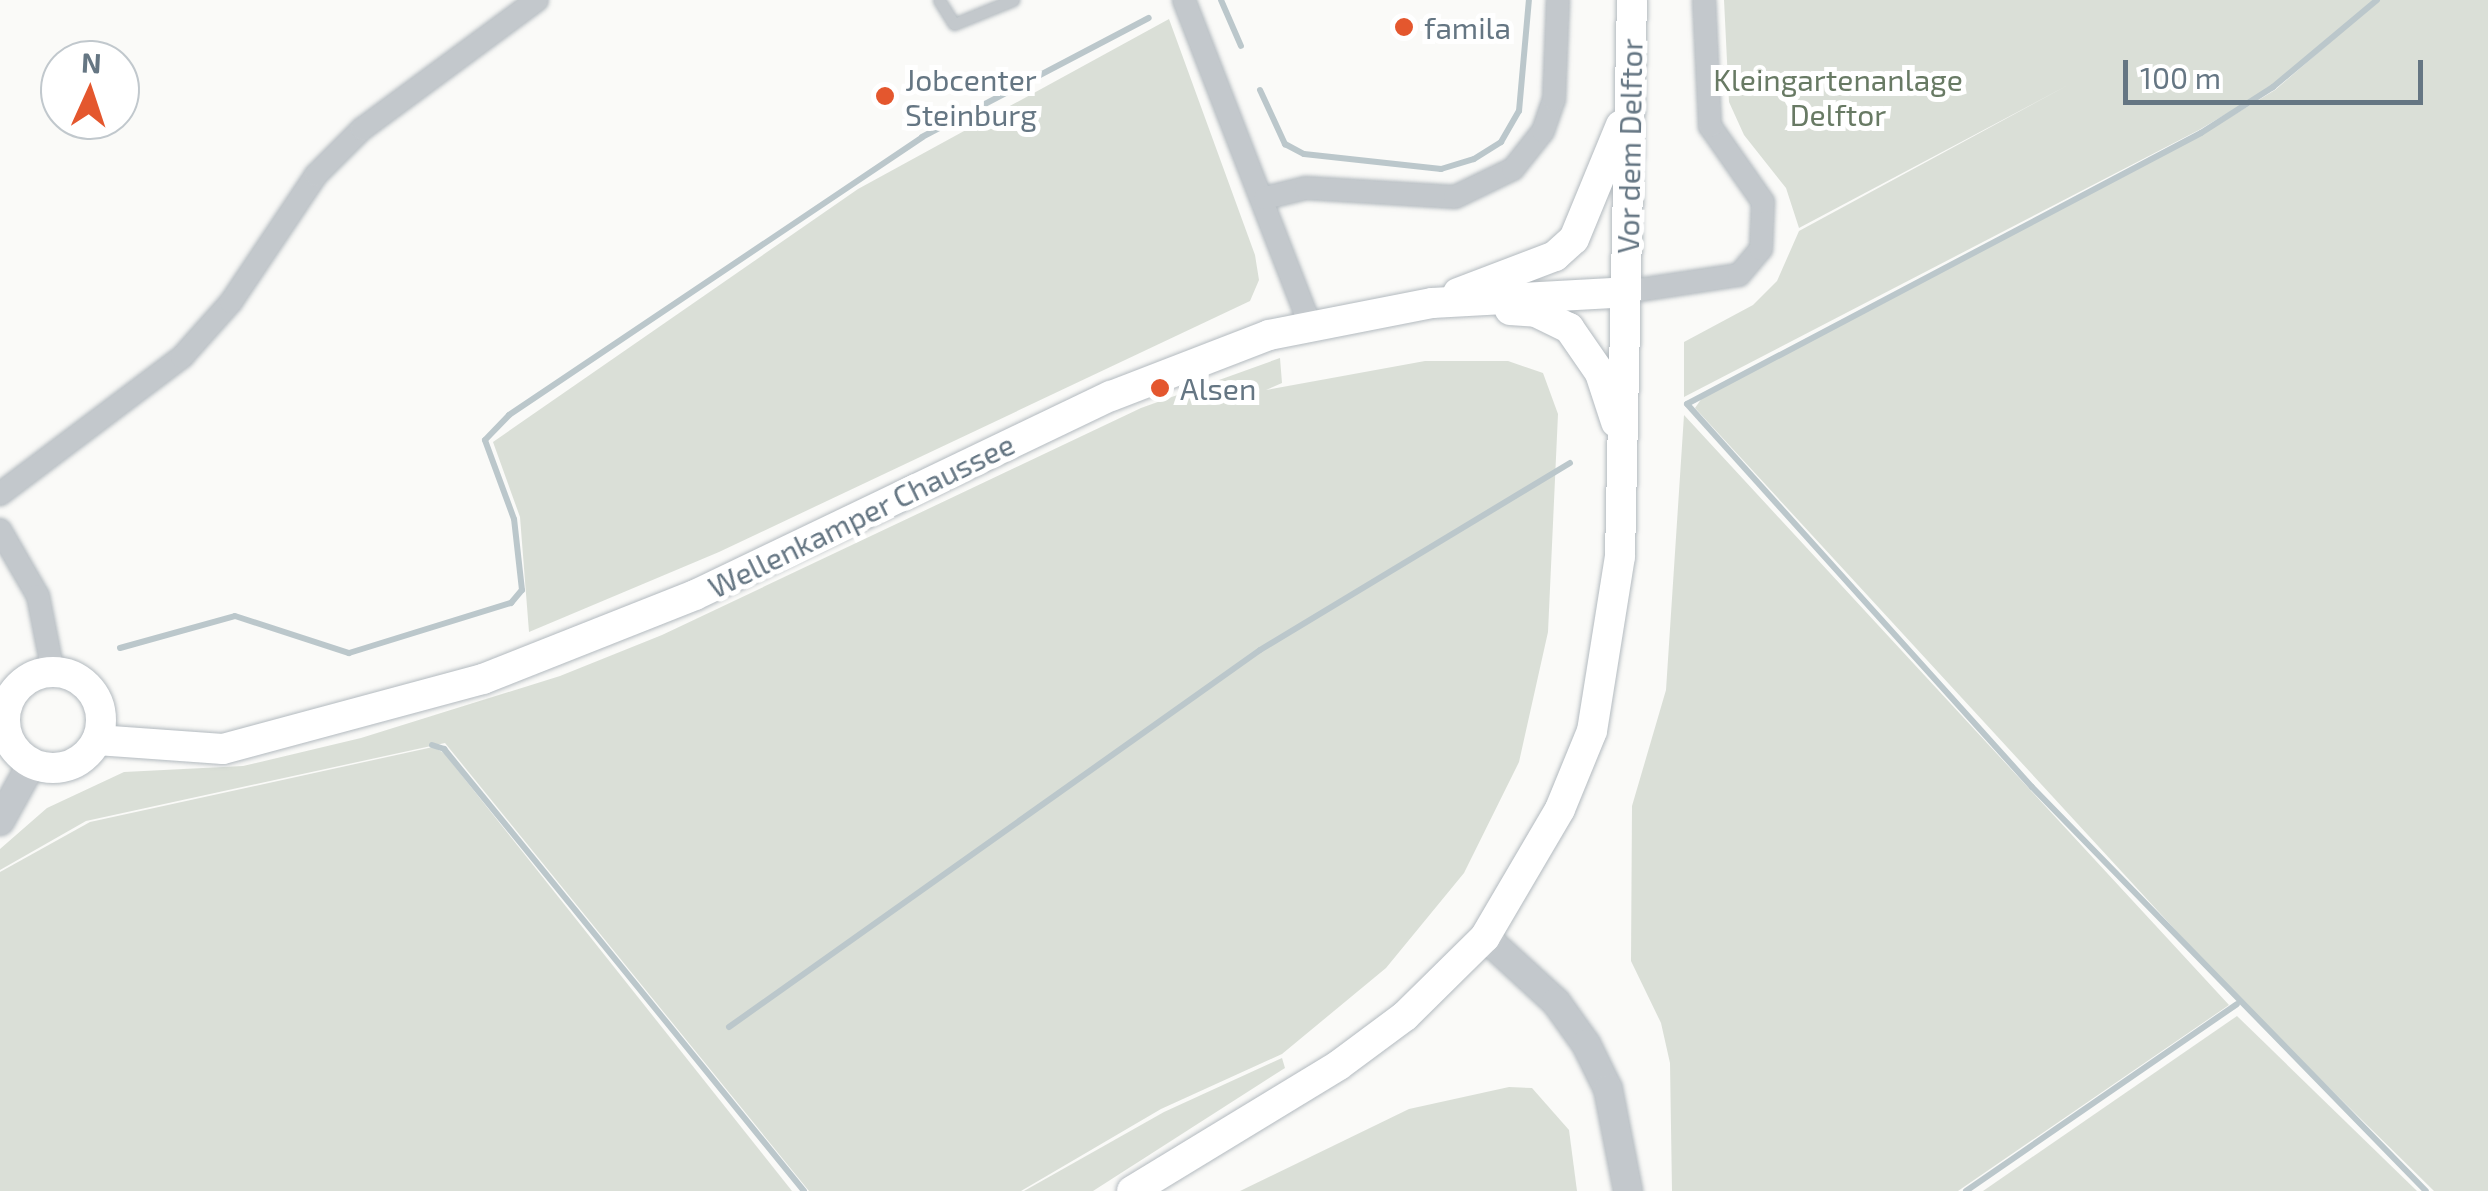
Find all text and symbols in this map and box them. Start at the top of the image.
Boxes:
place label: famila [1424,9,1511,45]
marker: famila [1393,16,1415,38]
street label: Vor dem Delftor [1609,38,1649,254]
north arrow [40,40,140,140]
scale bar [2128,40,2428,102]
text: N [80,45,102,80]
text: 100 m [2140,59,2221,95]
place label: Jobcenter Steinburg [905,61,1037,132]
park label: Kleingartenanlage Delftor [1713,61,1963,132]
marker: Jobcenter Steinburg [874,85,896,107]
place label: Alsen [1180,370,1256,406]
marker: Alsen [1149,377,1171,399]
street label: Wellenkamper Chaussee [702,425,1020,605]

